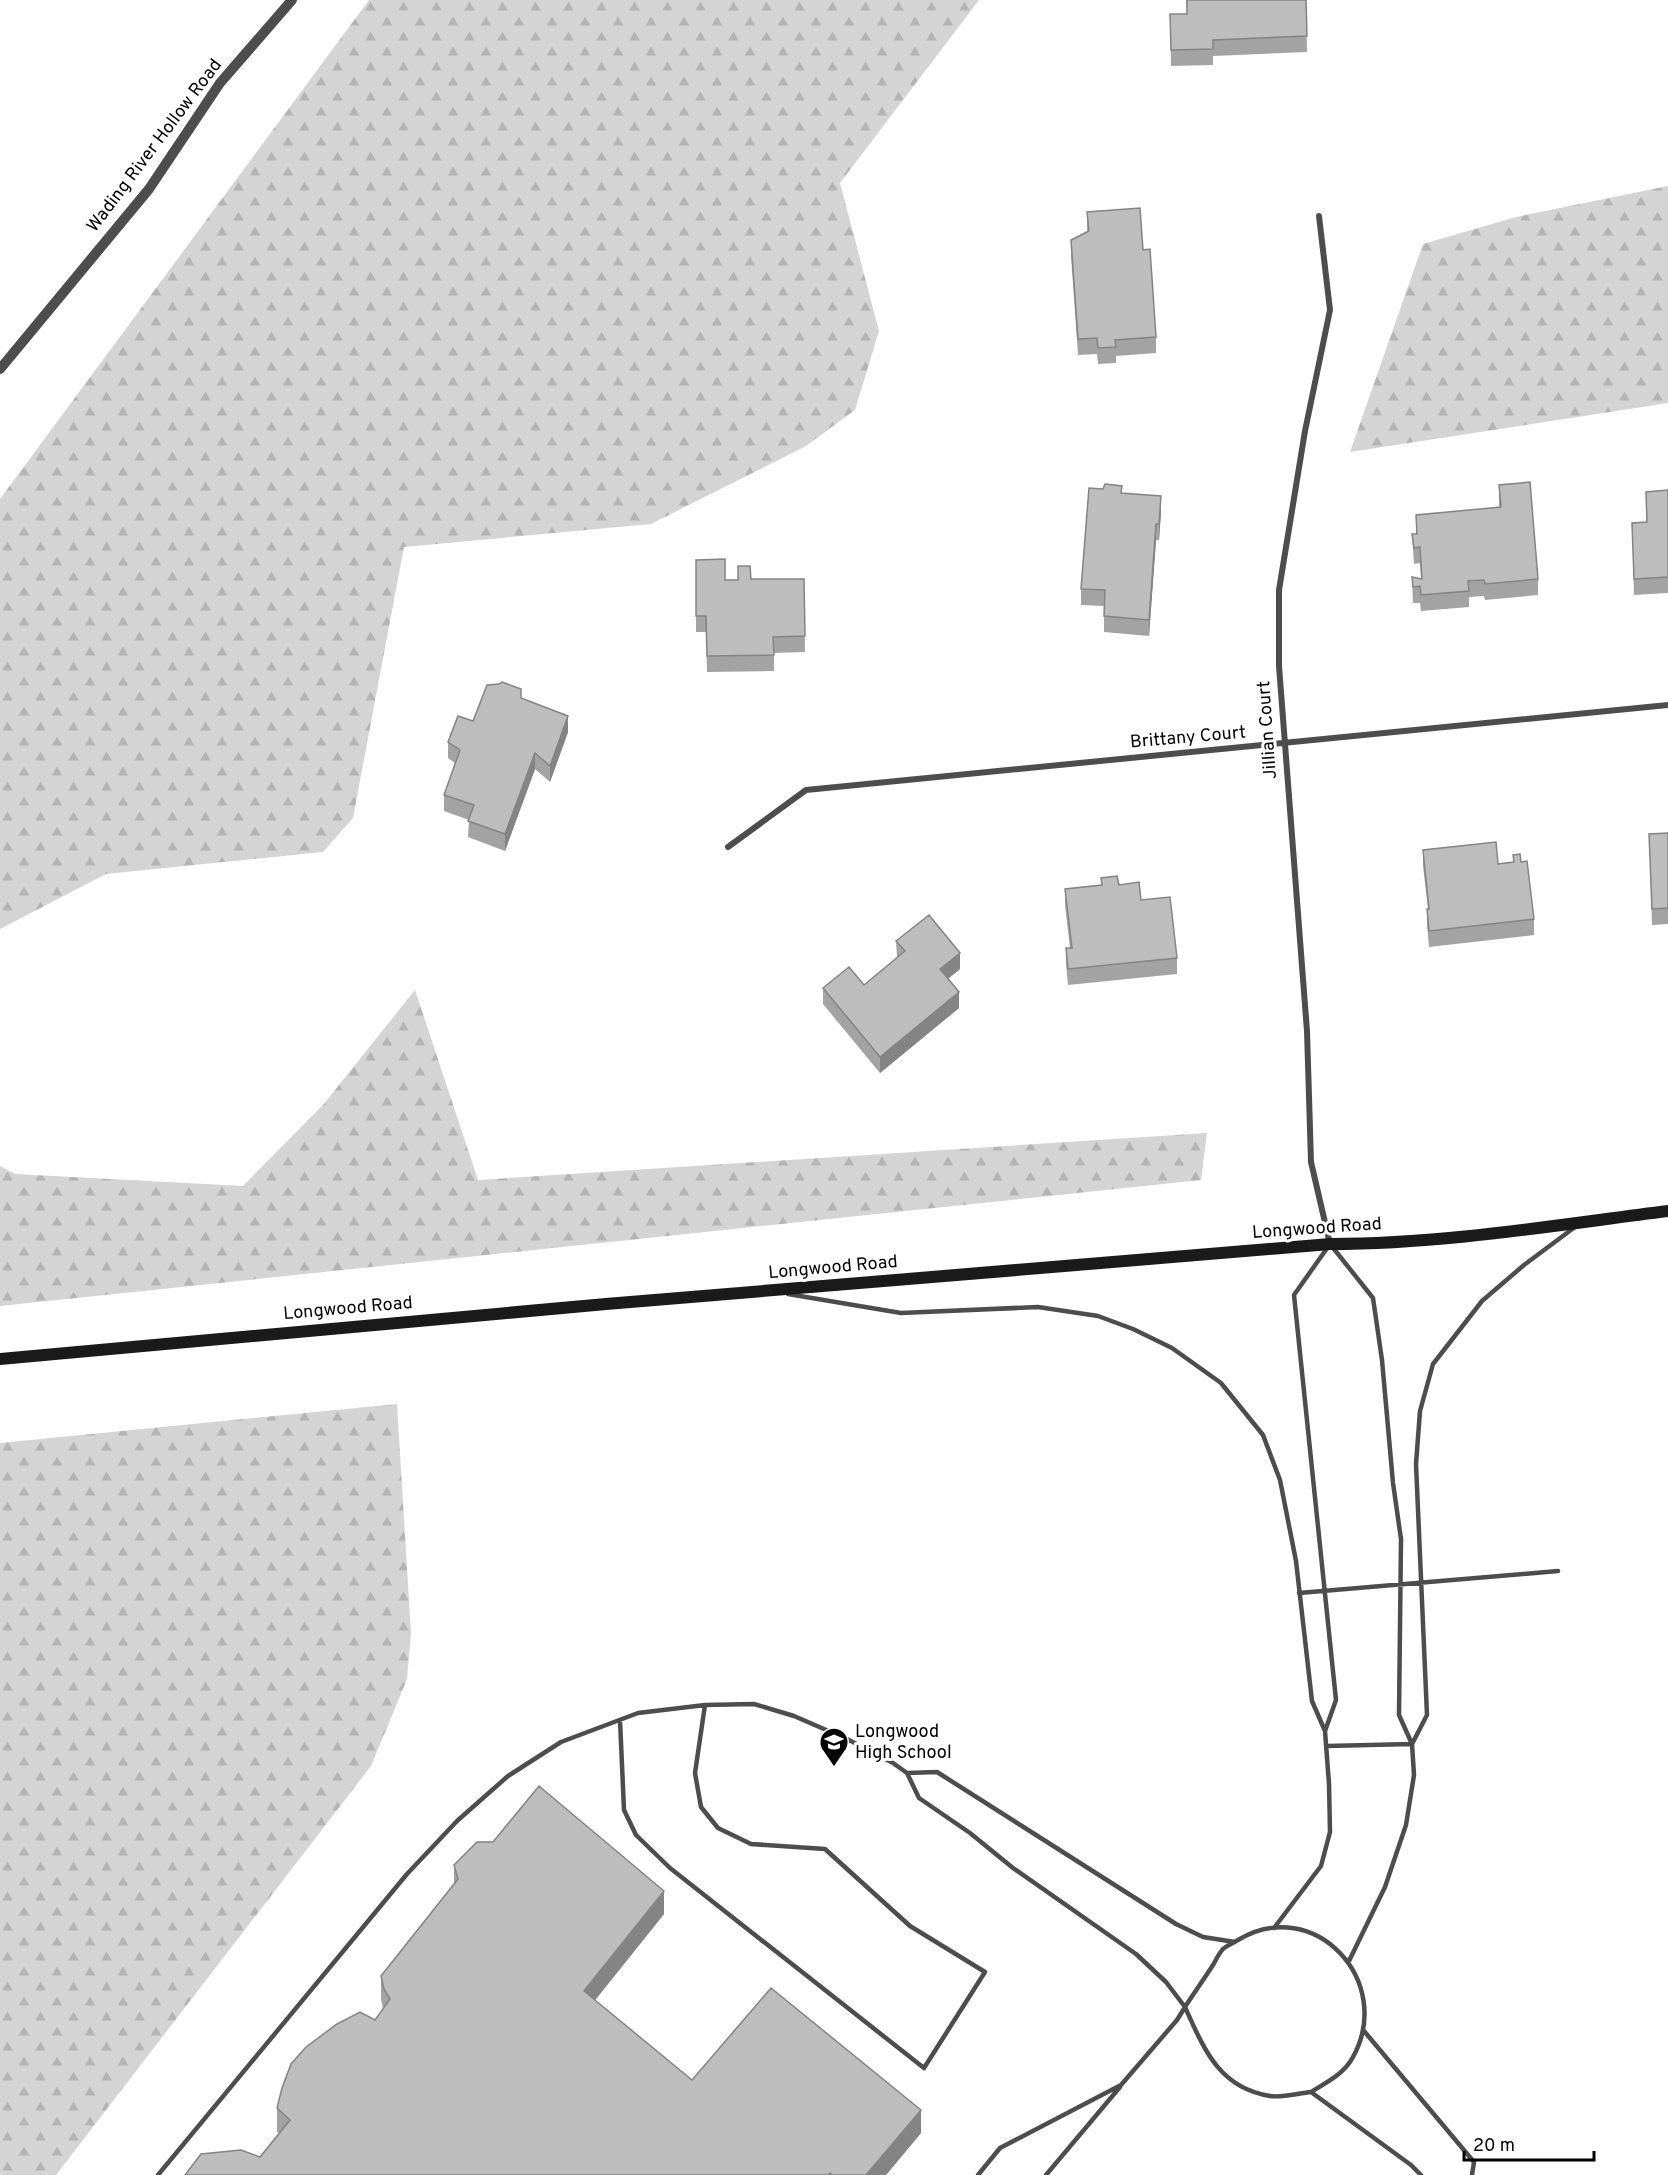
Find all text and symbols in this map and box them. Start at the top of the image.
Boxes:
street label: Wading River Hollow Road [82,55,228,237]
street label: Jillian Court [1253,680,1283,780]
street label: Brittany Court [1129,721,1247,755]
street label: Longwood Road [1251,1213,1383,1245]
street label: Longwood Road [767,1251,899,1285]
street label: Longwood Road [282,1292,414,1326]
place label: Longwood High School [855,1721,952,1765]
school or university icon: Longwood High School [818,1726,850,1768]
scale bar [1464,2124,1594,2162]
text: 20 m [1473,2135,1515,2158]

